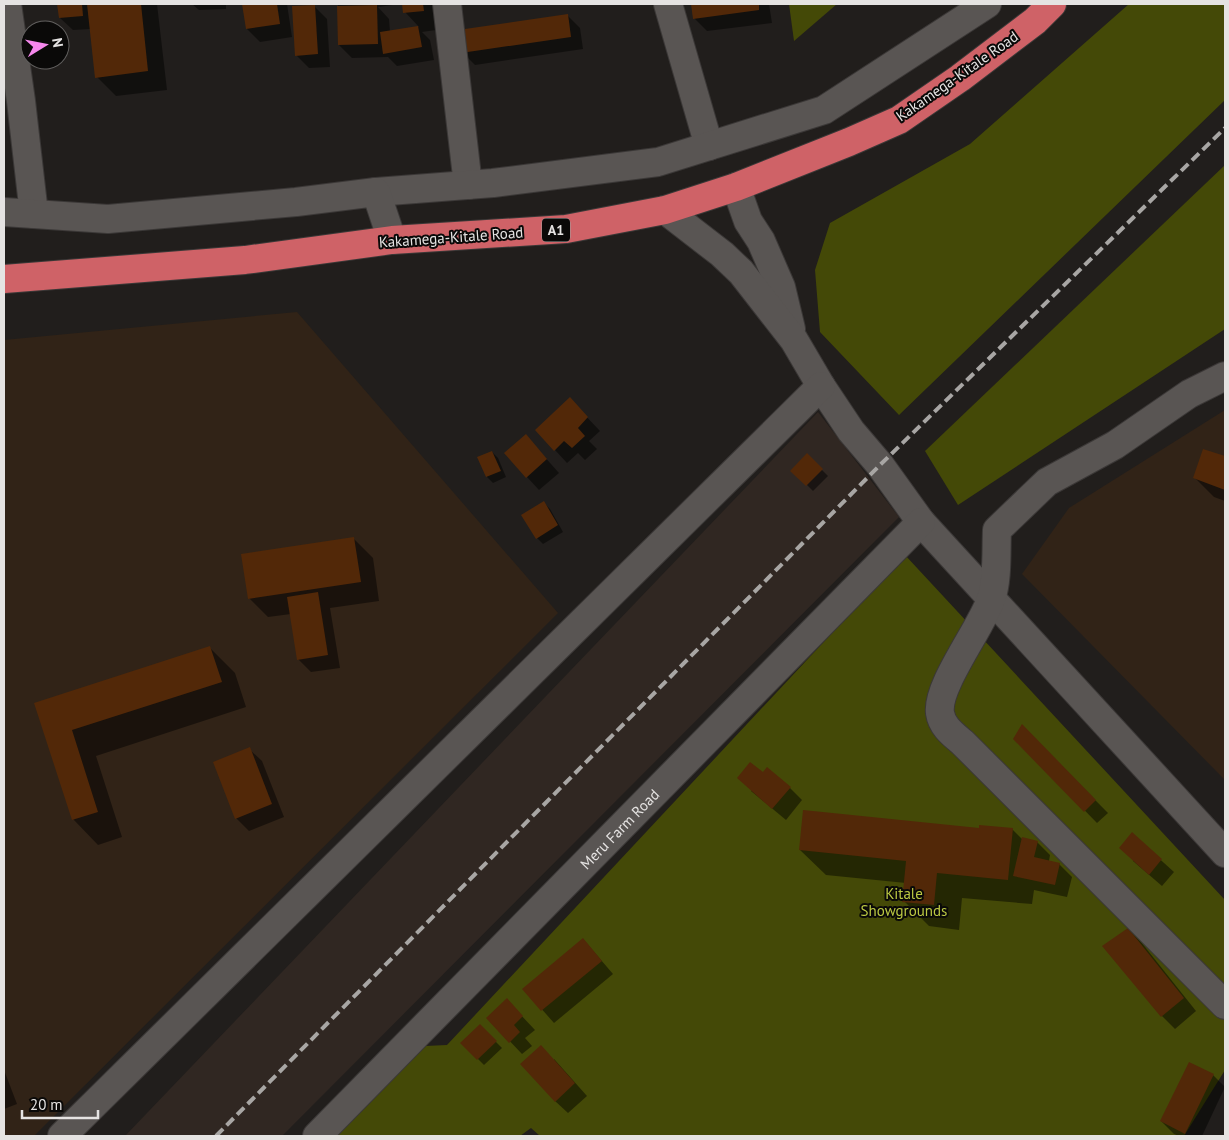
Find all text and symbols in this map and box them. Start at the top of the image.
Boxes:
north arrow [20,20,70,70]
street label: Kakamega-Kitale Road [892,27,1022,125]
text: N [48,37,67,49]
road number: A1 [542,218,570,242]
street label: Kakamega-Kitale Road [378,222,524,252]
street label: Meru Farm Road [576,785,663,873]
park label: Kitale Showgrounds [861,884,947,920]
scale bar [22,1088,99,1120]
text: 20 m [30,1095,63,1114]

